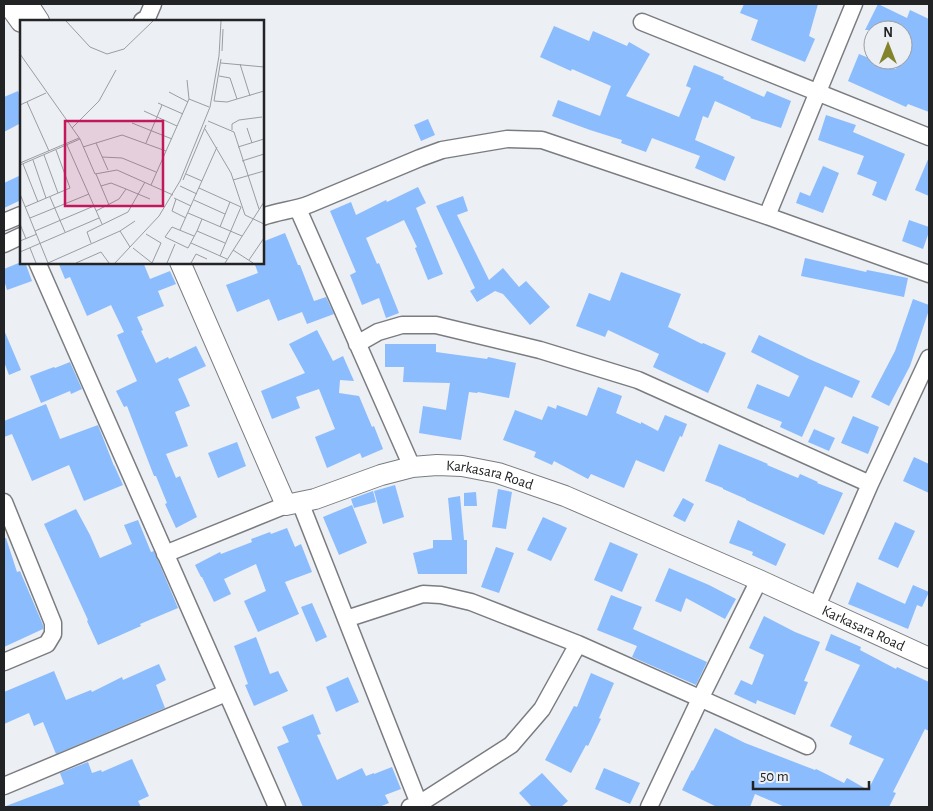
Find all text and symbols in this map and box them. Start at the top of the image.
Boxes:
inset map [20,20,264,264]
north arrow [863,20,913,70]
text: N [883,26,893,40]
street label: Karkasara Road [446,458,536,493]
street label: Karkasara Road [820,603,907,654]
scale bar [753,758,869,790]
text: 50 m [760,769,789,784]

